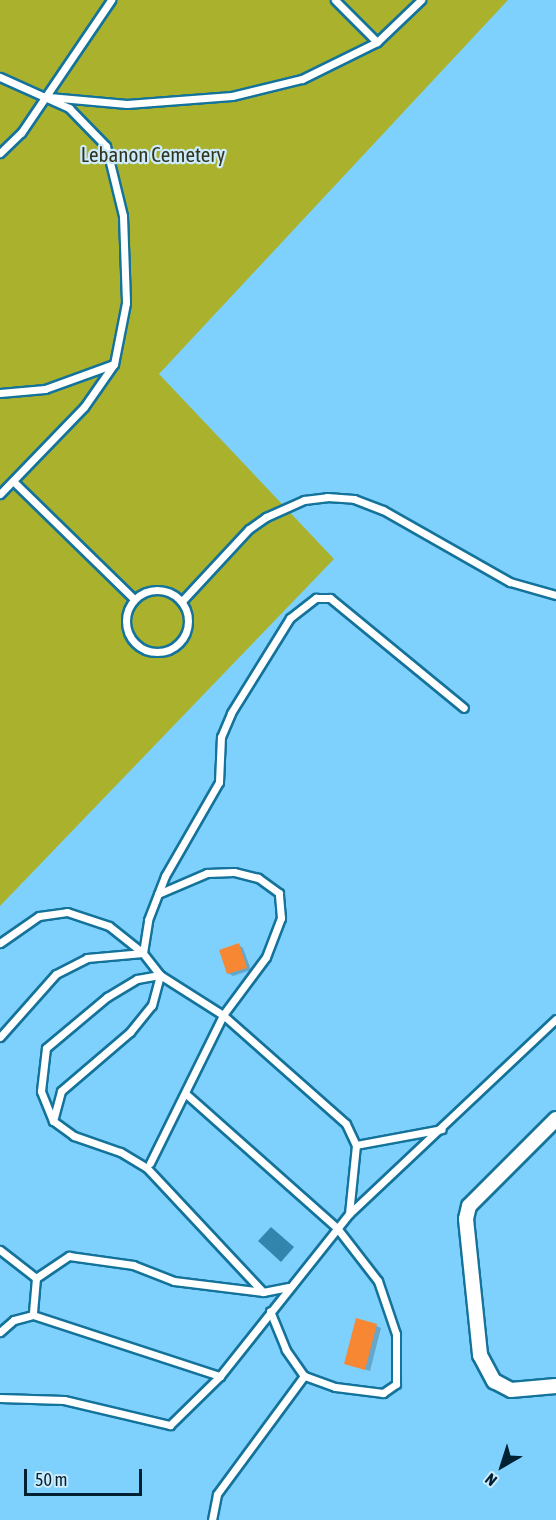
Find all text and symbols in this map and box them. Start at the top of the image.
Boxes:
park label: Lebanon Cemetery [81,141,225,167]
north arrow [472,1436,532,1496]
scale bar [27,1457,146,1495]
text: 50 m [35,1469,67,1490]
text: N [481,1470,500,1490]

